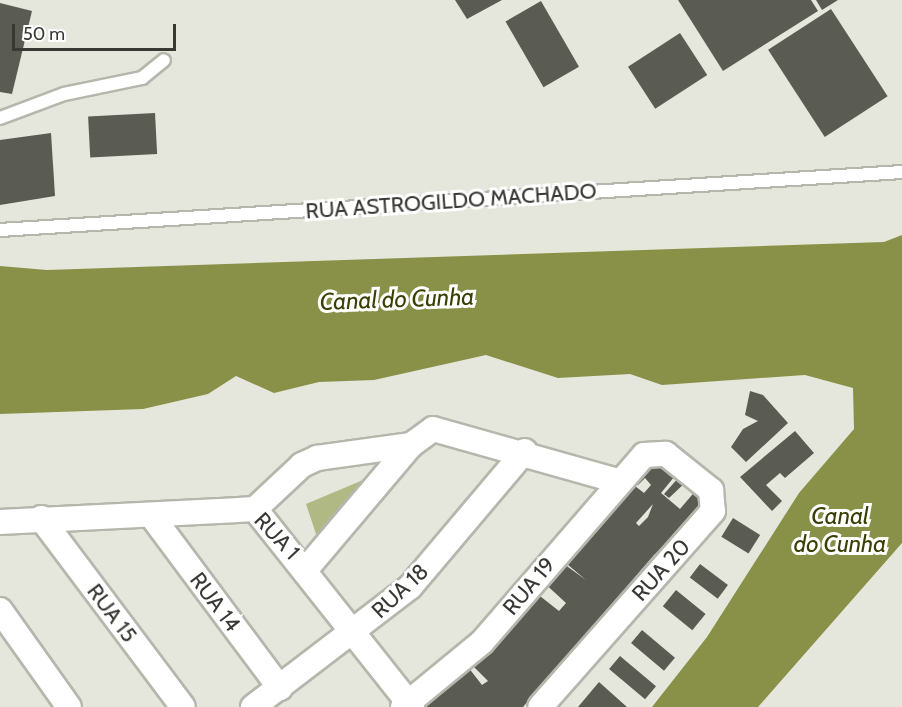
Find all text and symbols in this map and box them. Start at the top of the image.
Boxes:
scale bar [15,12,178,50]
text: 50 m [23,23,65,45]
street label: RUA ASTROGILDO MACHADO [305,178,597,224]
water label: Canal do Cunha [319,282,475,316]
water label: Canal do Cunha [794,502,886,558]
street label: RUA 1 [249,507,305,565]
street label: RUA 20 [626,534,696,606]
street label: RUA 19 [497,552,561,620]
street label: RUA 18 [366,558,434,624]
street label: RUA 14 [184,567,246,637]
street label: RUA 15 [81,579,143,647]

